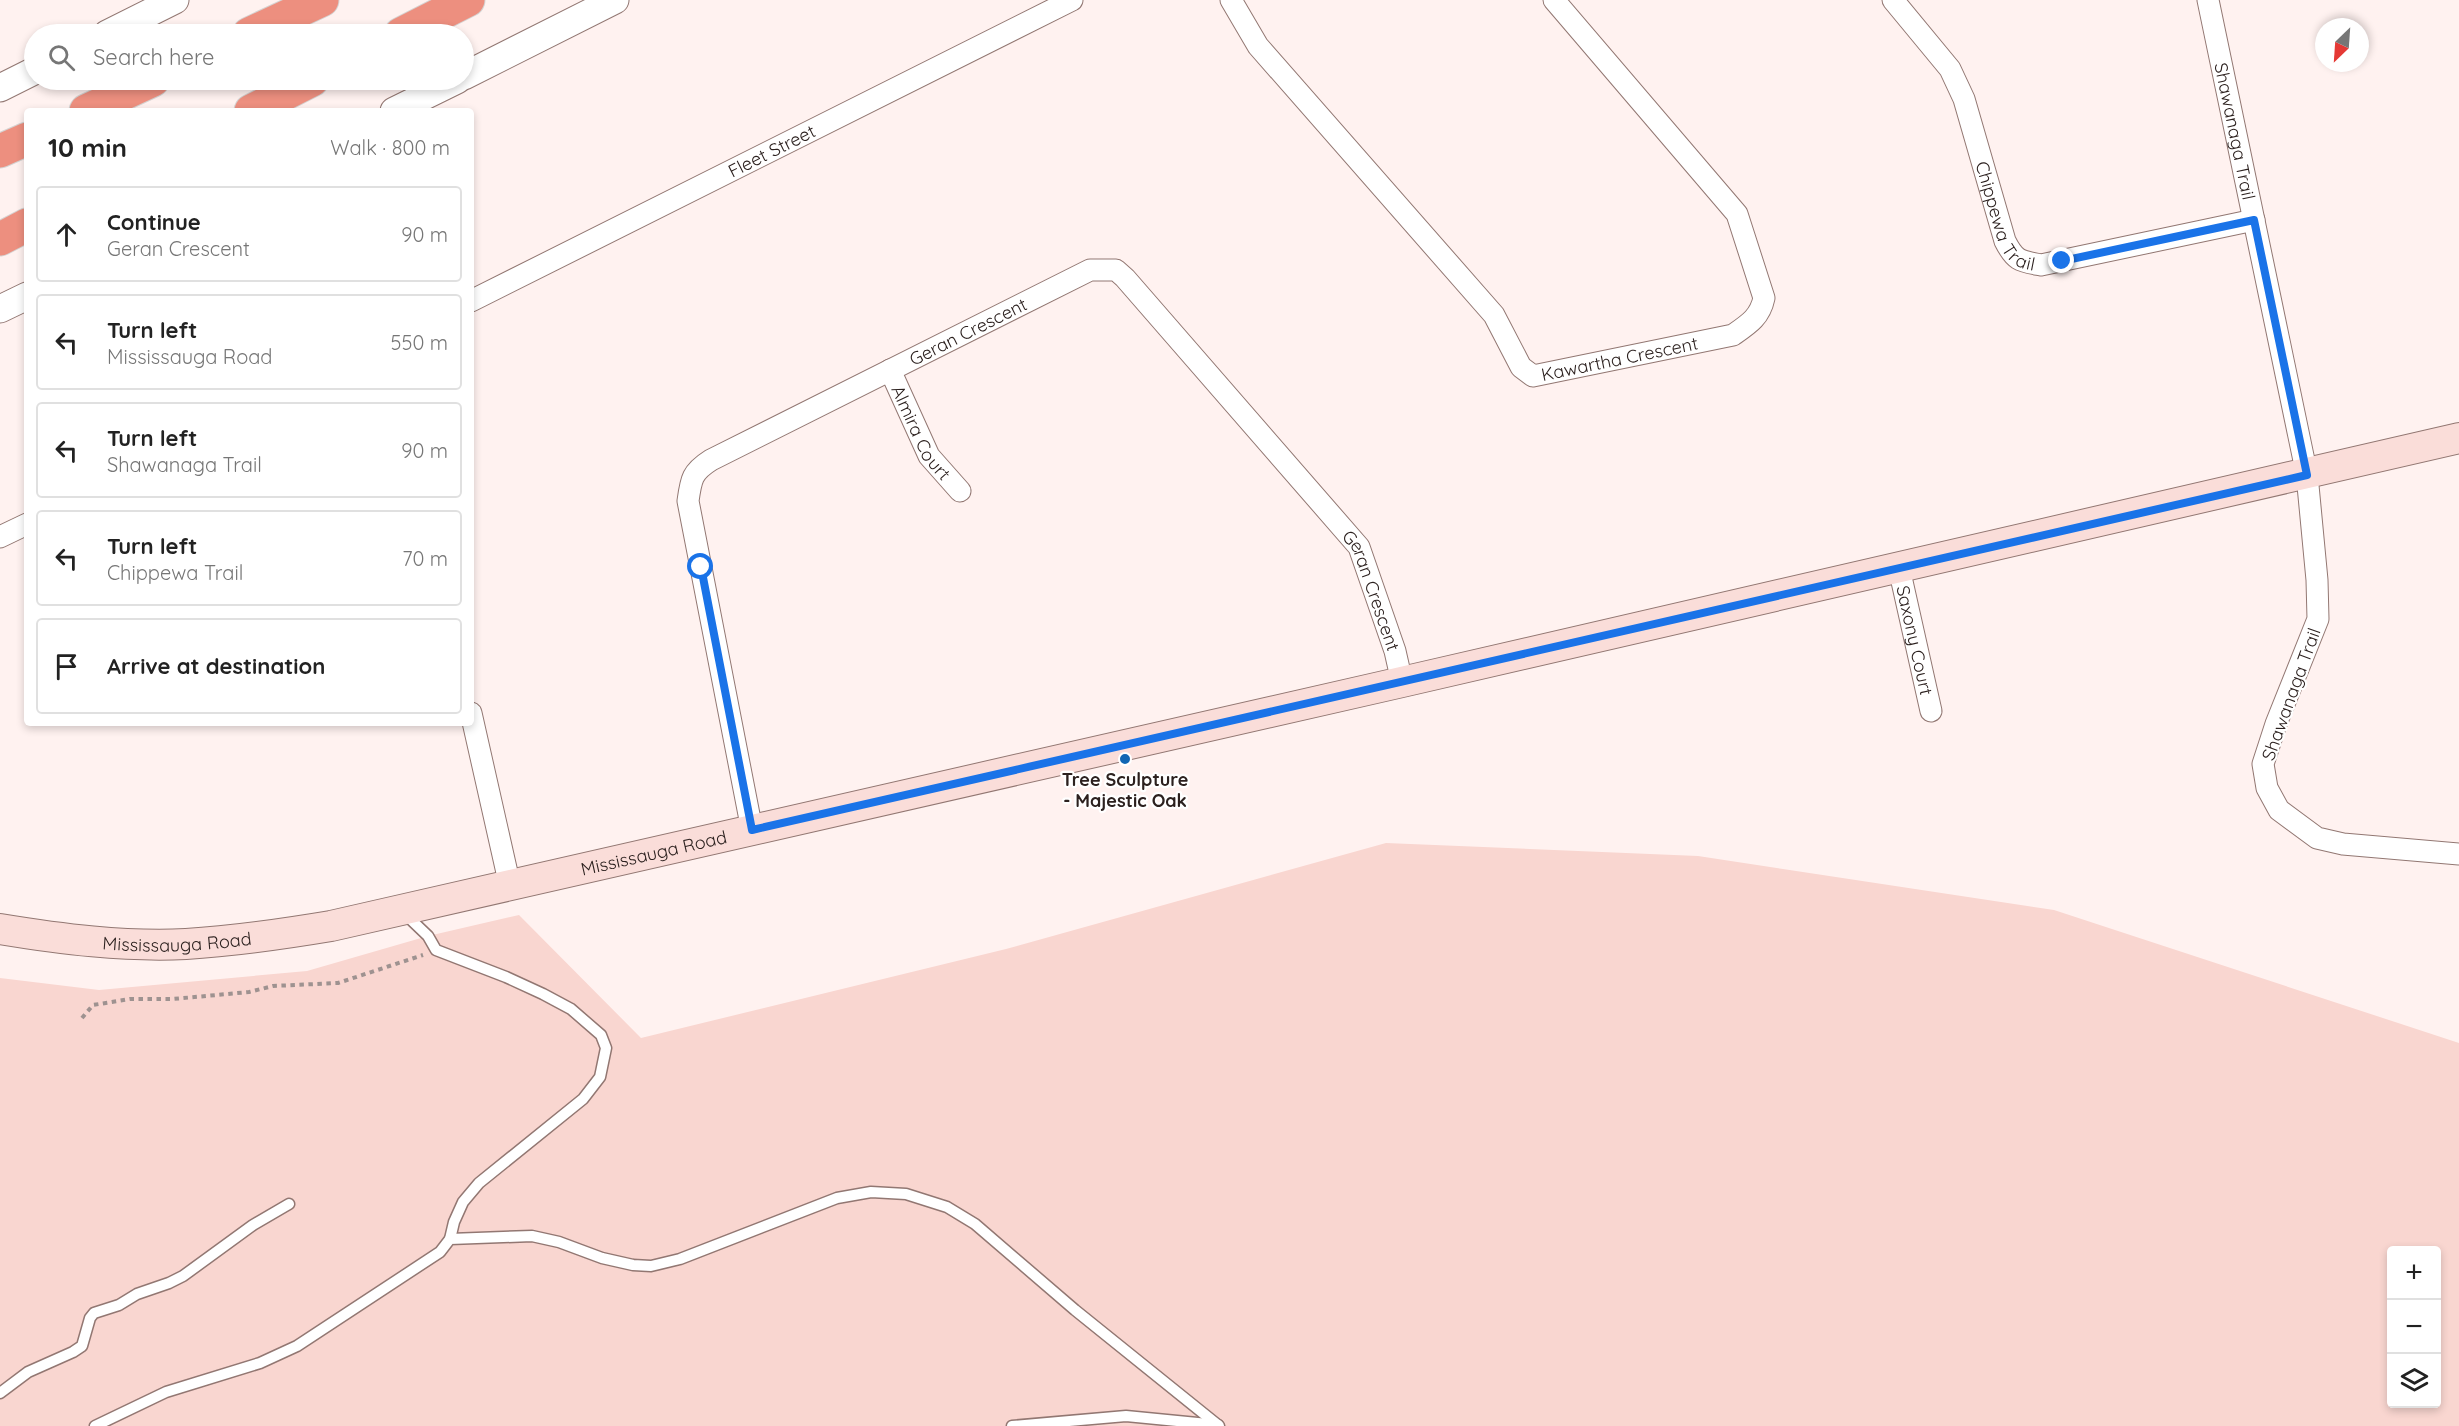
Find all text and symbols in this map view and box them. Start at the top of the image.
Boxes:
north arrow [2315,18,2369,72]
search box [24,24,474,90]
icon: search [45,41,78,74]
text: Search here [93,43,214,71]
street label: Shawanaga Trail [2210,61,2261,202]
street label: Fleet Street [724,119,819,182]
text: 10 min [48,131,127,164]
text: Walk · 800 m [330,135,450,160]
street label: Chippewa Trail [1971,158,2037,275]
text: Continue [107,208,201,236]
icon: ahead [50,218,83,251]
text: 90 m [401,222,448,247]
text: Geran Crescent [107,236,250,261]
route end [2048,247,2074,273]
street label: Geran Crescent [905,292,1031,370]
text: Turn left [107,316,197,344]
icon: left [50,326,83,359]
text: 550 m [391,330,448,355]
street label: Kawartha Crescent [1539,331,1700,386]
text: Mississauga Road [107,344,272,369]
street label: Almira Court [887,381,956,484]
text: Turn left [107,424,197,452]
icon: left [50,434,83,467]
text: 90 m [401,438,448,463]
text: Shawanaga Trail [107,452,262,477]
street label: Geran Crescent [1338,525,1406,654]
text: Turn left [107,532,197,560]
icon: left [50,542,83,575]
text: 70 m [402,546,448,571]
route start [687,553,713,579]
text: Chippewa Trail [107,560,243,585]
street label: Saxony Court [1892,583,1939,697]
street label: Shawanaga Trail [2256,625,2326,763]
icon: arrive [50,650,83,683]
text: Arrive at destination [107,652,325,680]
marker: Tree Sculpture - Majestic Oak [1118,752,1132,766]
place label: Tree Sculpture - Majestic Oak [1062,768,1188,812]
street label: Mississauga Road [578,825,729,880]
street label: Mississauga Road [102,926,253,956]
map controls [2387,1246,2441,1408]
button: + [2387,1246,2441,1300]
button: − [2387,1300,2441,1354]
button: layers [2387,1354,2441,1408]

